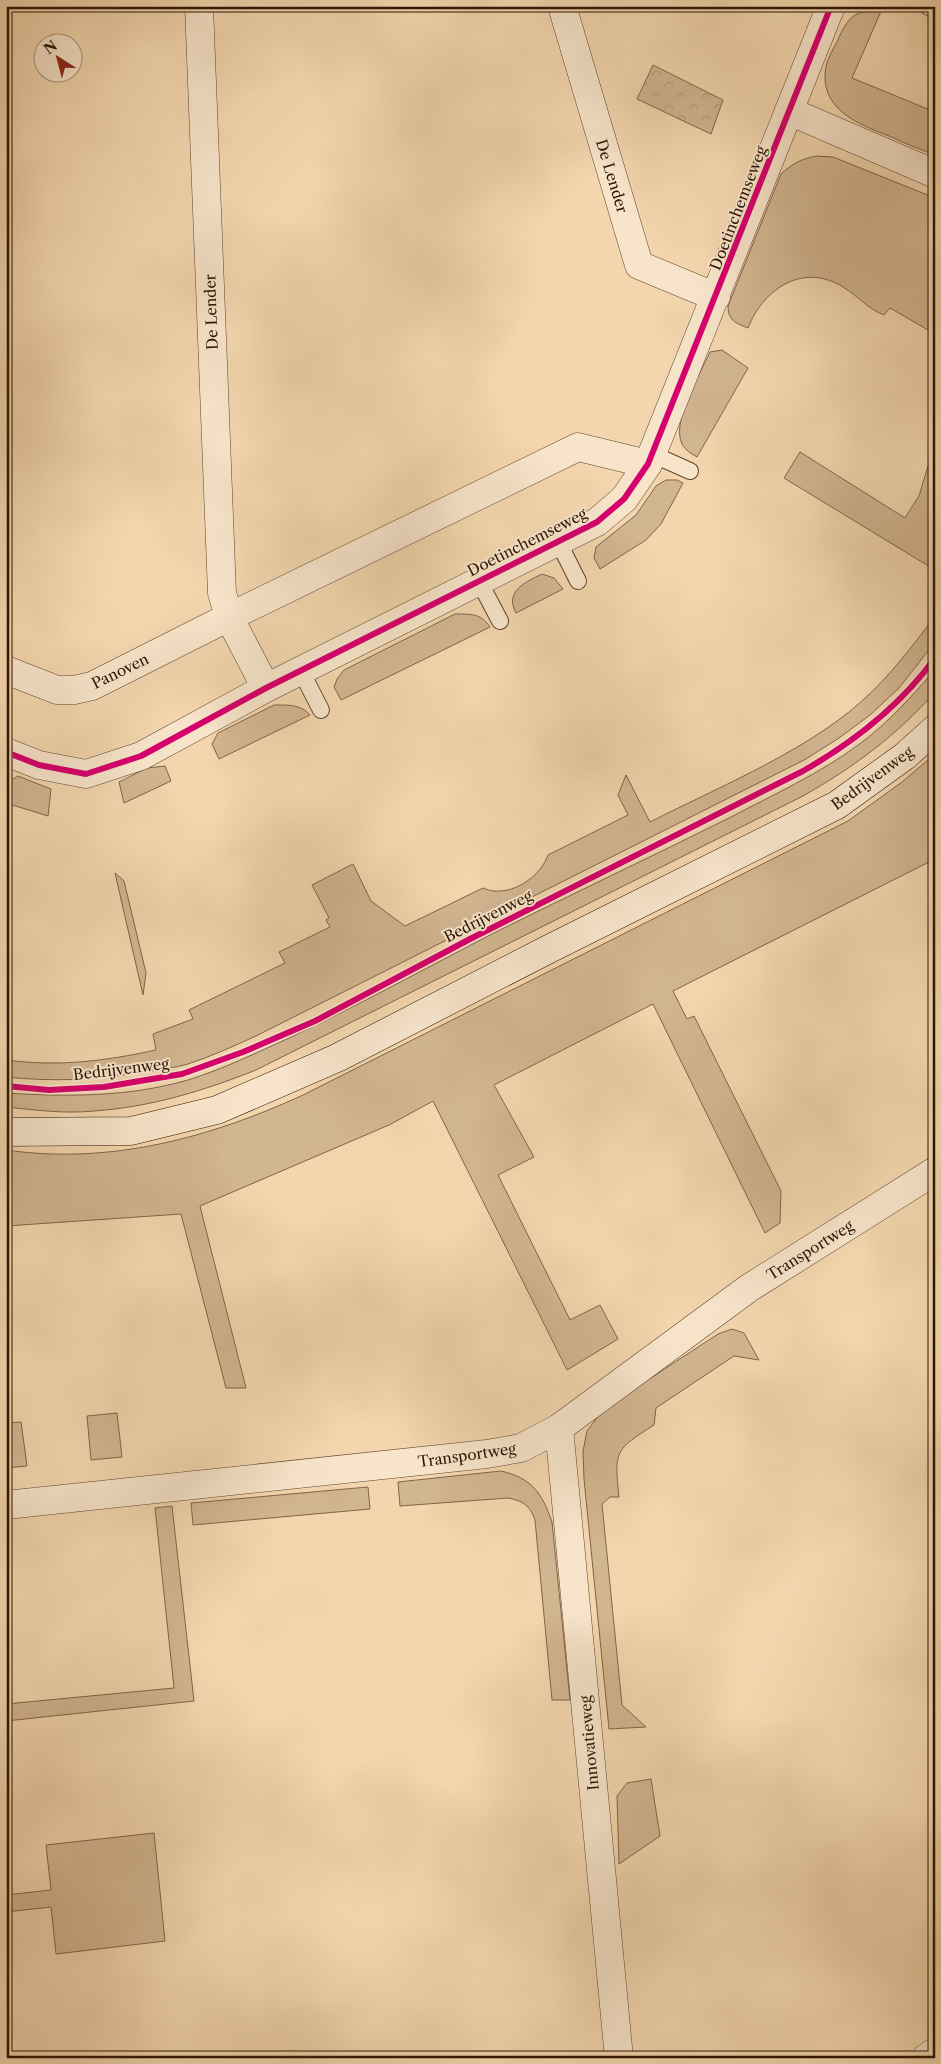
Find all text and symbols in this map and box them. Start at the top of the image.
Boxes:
north arrow [32,32,82,82]
text: N [40,37,61,58]
street label: De Lender [592,137,632,216]
street label: Doetinchemseweg [706,143,770,273]
street label: De Lender [200,273,222,350]
street label: Doetinchemseweg [464,504,590,580]
street label: Panoven [88,649,152,693]
street label: Bedrijvenweg [827,742,917,814]
street label: Bedrijvenweg [441,886,535,946]
street label: Bedrijvenweg [72,1054,170,1084]
street label: Transportweg [763,1216,857,1284]
street label: Transportweg [417,1439,517,1471]
street label: Innovatieweg [575,1695,603,1791]

